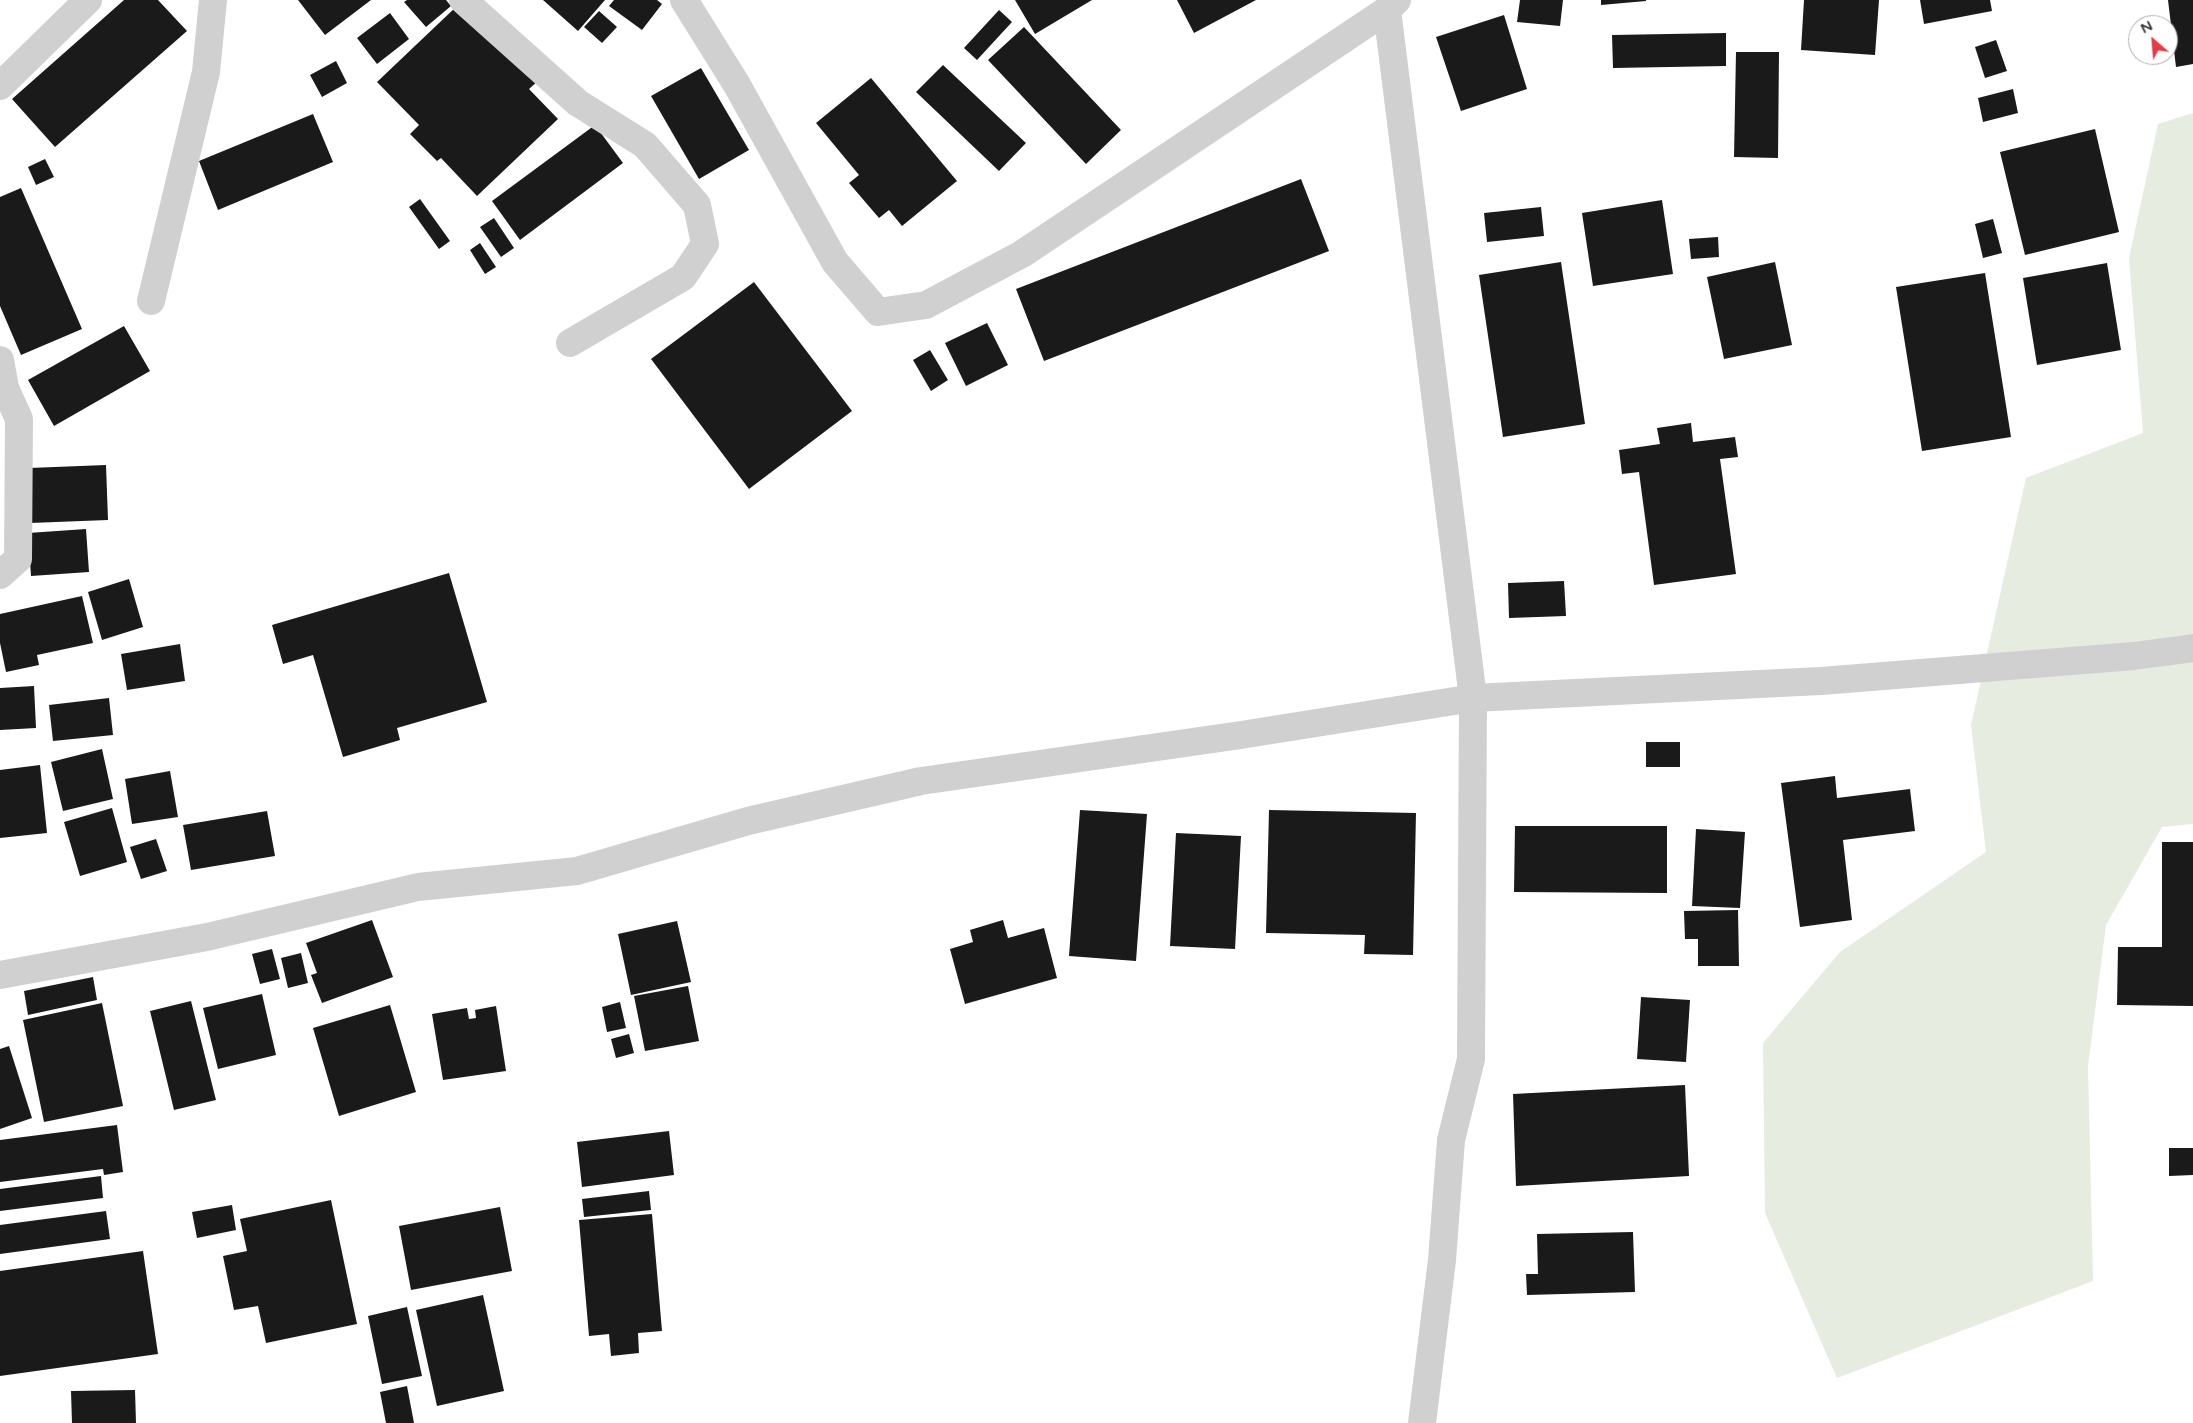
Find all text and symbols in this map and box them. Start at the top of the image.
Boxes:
north arrow [2128,15,2178,65]
text: N [2138,17,2155,37]

